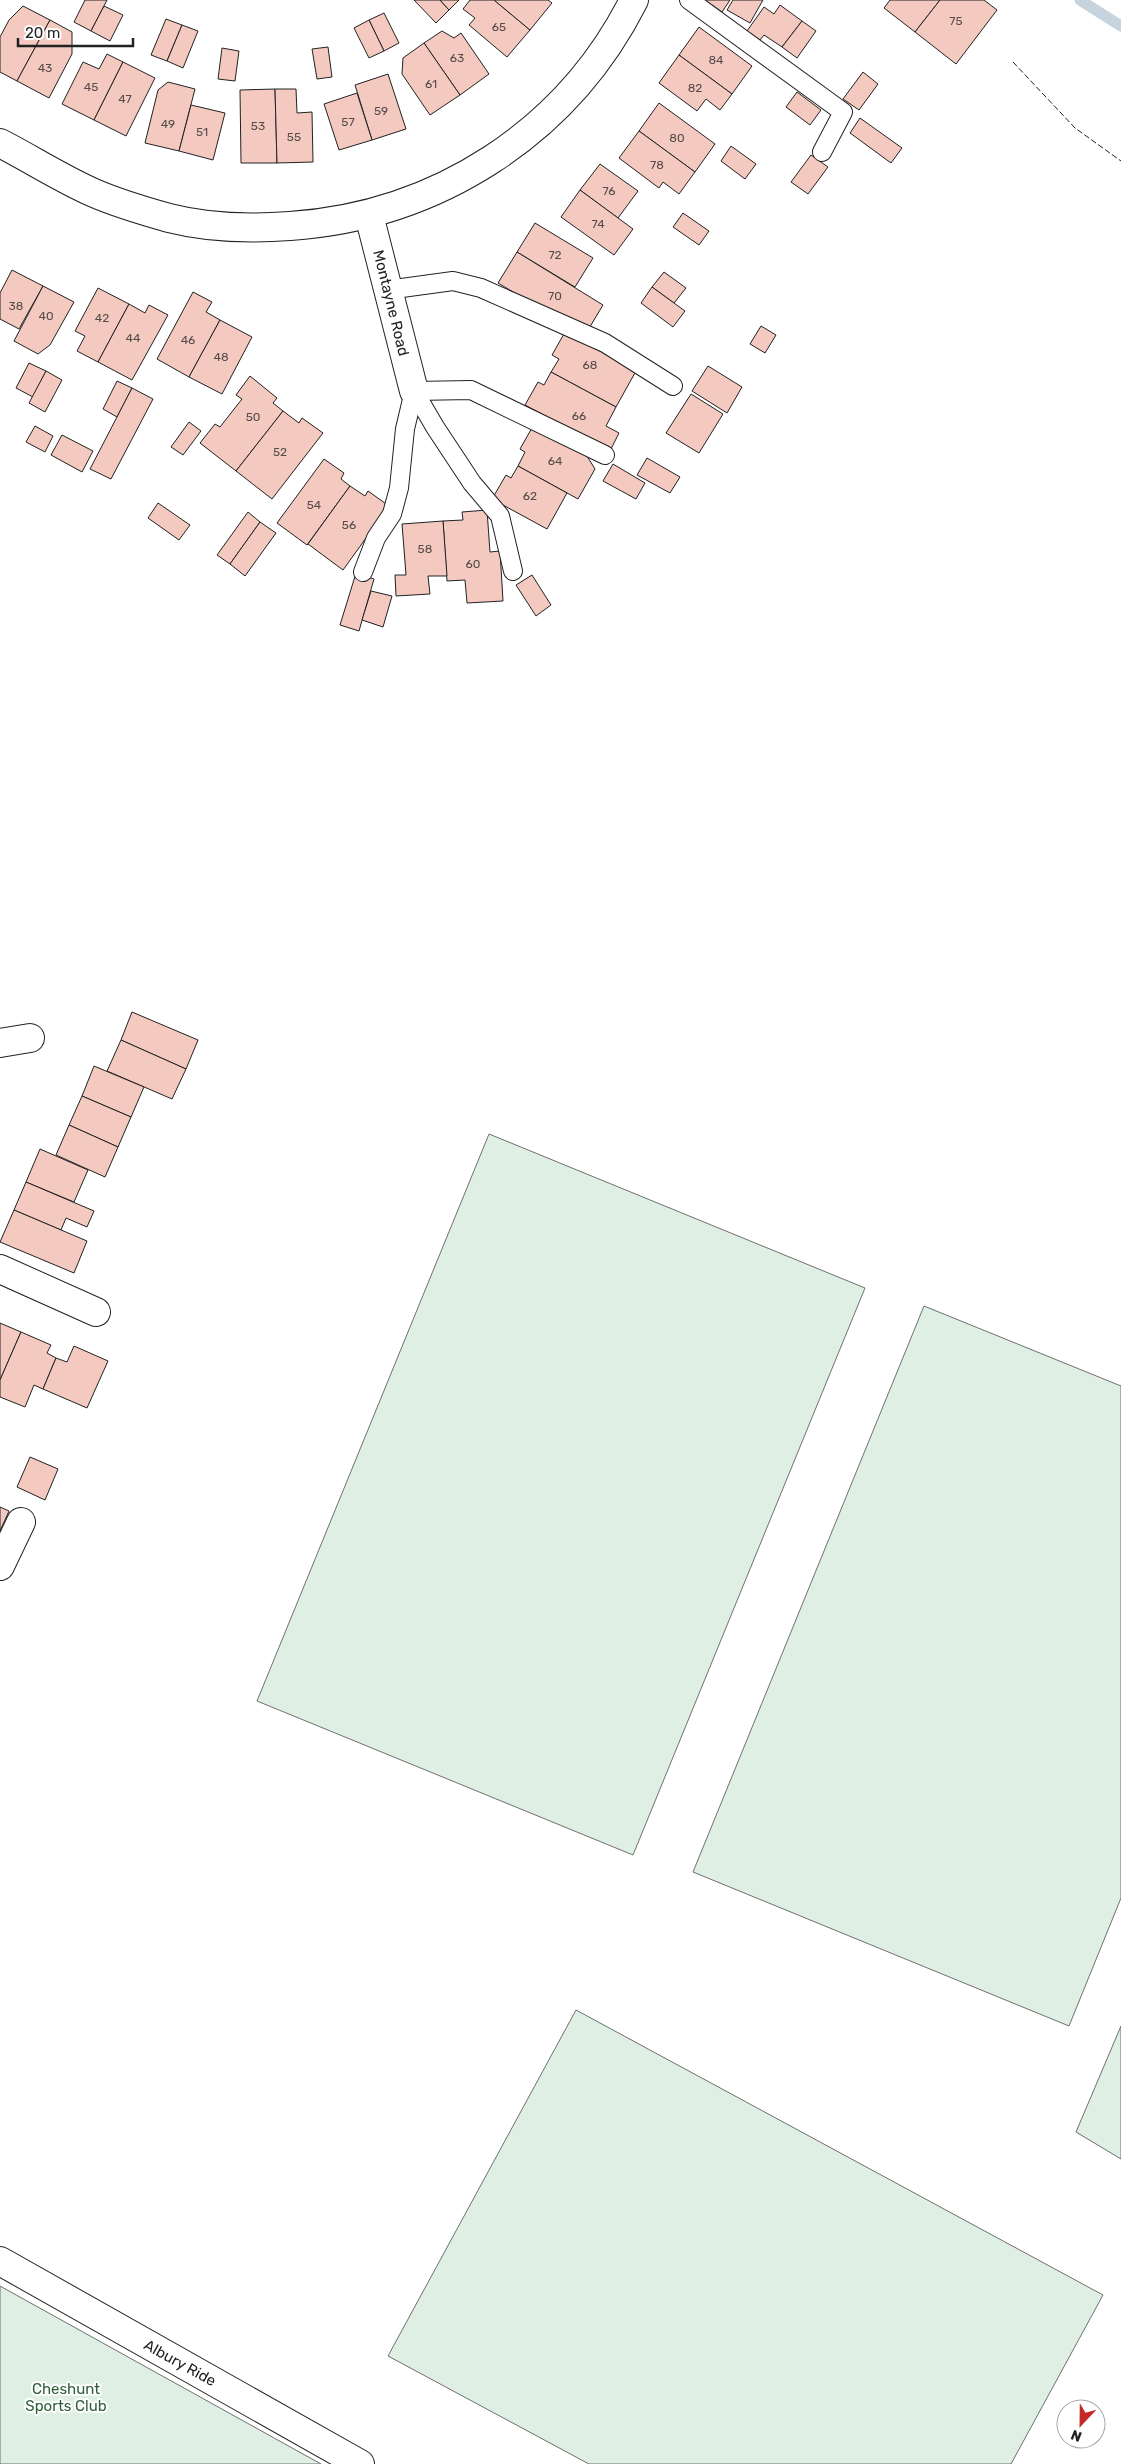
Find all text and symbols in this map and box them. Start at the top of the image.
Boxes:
house number: 75 [949,14,963,28]
scale bar [18,15,132,47]
house number: 65 [492,20,506,34]
text: 20 m [25,24,60,42]
house number: 63 [450,51,464,65]
house number: 84 [708,53,724,67]
house number: 43 [38,61,52,75]
house number: 61 [425,77,437,91]
house number: 45 [84,80,98,94]
house number: 82 [688,81,702,95]
house number: 47 [118,92,132,106]
house number: 59 [374,104,388,118]
house number: 57 [341,115,355,129]
house number: 49 [161,117,175,131]
house number: 53 [251,119,265,133]
house number: 51 [196,125,208,139]
house number: 55 [287,130,301,144]
house number: 80 [669,131,685,145]
house number: 78 [650,158,664,172]
house number: 76 [602,184,616,198]
house number: 74 [591,217,605,231]
street label: Montayne Road [369,248,413,358]
house number: 72 [548,248,562,262]
house number: 70 [548,289,562,303]
house number: 38 [9,299,23,313]
house number: 40 [38,309,54,323]
house number: 42 [95,311,109,325]
house number: 44 [126,331,141,345]
house number: 46 [181,333,195,347]
house number: 48 [213,350,229,364]
house number: 68 [583,358,597,372]
house number: 66 [572,409,586,423]
house number: 50 [246,410,260,424]
house number: 52 [273,445,287,459]
house number: 64 [548,454,563,468]
house number: 62 [523,489,537,503]
house number: 54 [307,498,322,512]
house number: 56 [342,518,356,532]
house number: 58 [418,542,432,556]
house number: 60 [466,557,480,571]
street label: Albury Ride [141,2336,219,2390]
park label: Cheshunt Sports Club [25,2380,107,2415]
north arrow [1056,2399,1106,2449]
text: N [1068,2426,1084,2445]

